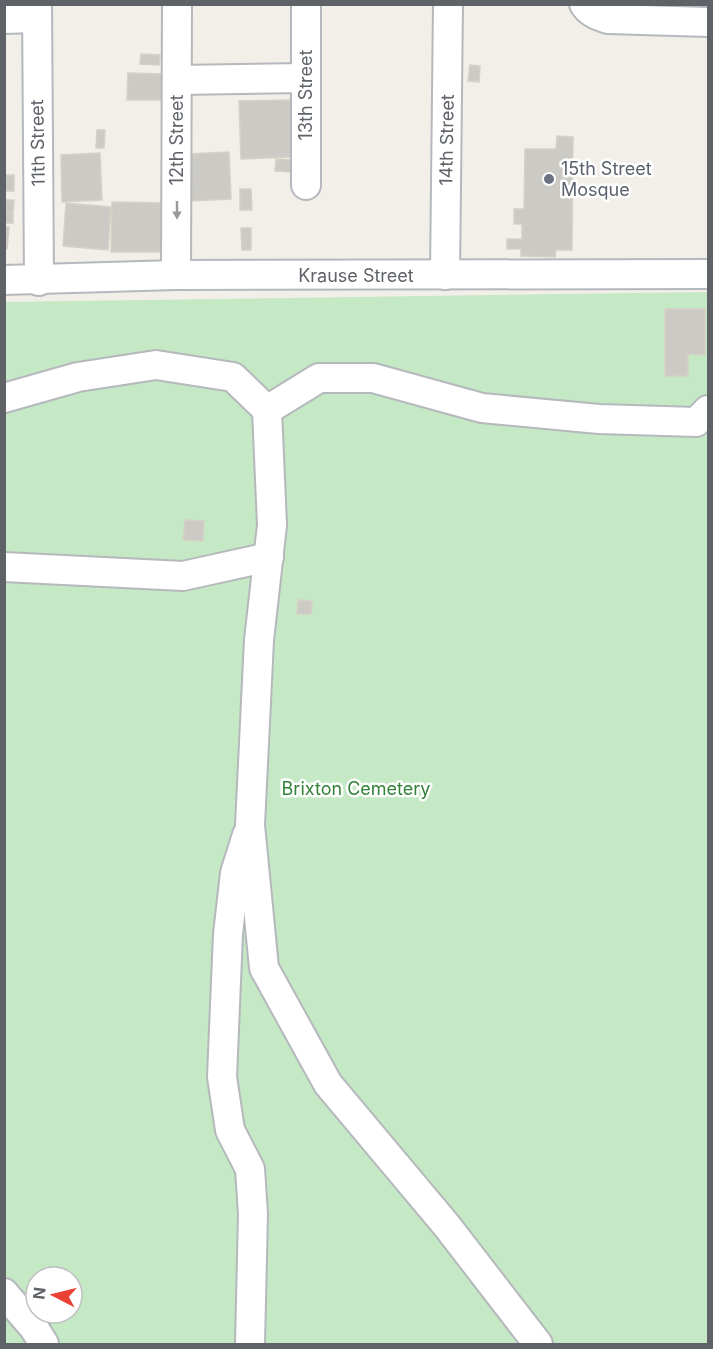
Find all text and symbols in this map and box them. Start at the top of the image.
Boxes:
street label: 13th Street [295,49,316,140]
street label: 14th Street [435,94,458,186]
street label: 12th Street [166,95,187,185]
street label: 11th Street [26,99,49,187]
place label: 15th Street Mosque [561,158,652,200]
marker: 15th Street Mosque [542,172,556,186]
one-way arrow [172,200,182,219]
street label: Krause Street [298,265,414,286]
park label: Brixton Cemetery [282,778,430,799]
north arrow [24,1265,84,1325]
text: N [28,1286,50,1300]

